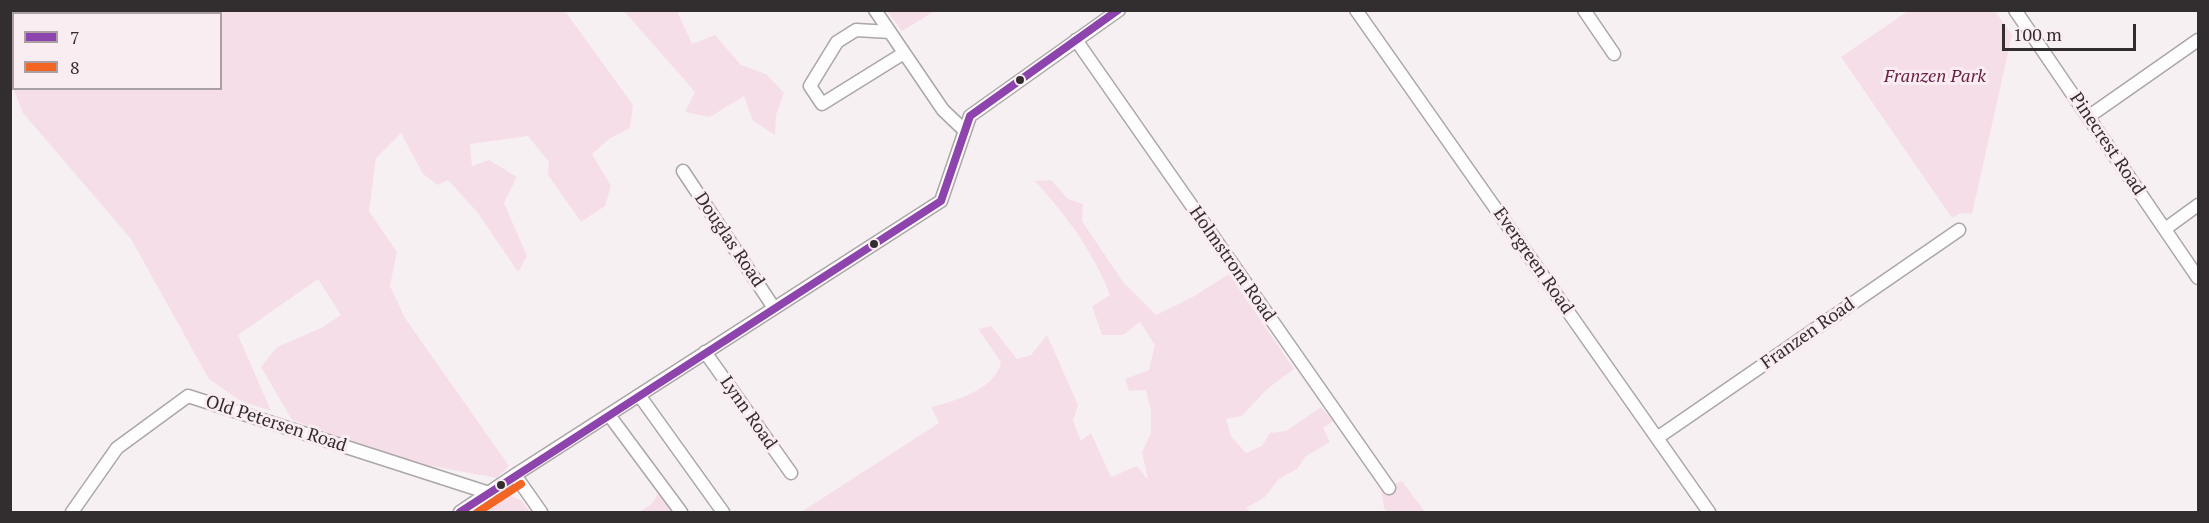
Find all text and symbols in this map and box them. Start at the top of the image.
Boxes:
legend [12,12,222,90]
scale bar [2005,12,2138,50]
text: 100 m [2013,22,2062,46]
text: 7 [70,25,80,49]
text: 8 [70,55,80,79]
park label: Franzen Park [1884,66,1986,88]
unlabelled marker [1014,74,1026,86]
street label: Pinecrest Road [2065,89,2149,199]
street label: Douglas Road [689,189,769,291]
street label: Holmstrom Road [1184,202,1280,326]
street label: Evergreen Road [1488,204,1578,318]
unlabelled marker [868,238,880,250]
street label: Franzen Road [1757,294,1859,374]
street label: Lynn Road [715,372,781,454]
street label: Old Petersen Road [203,391,349,457]
unlabelled marker [495,479,507,491]

